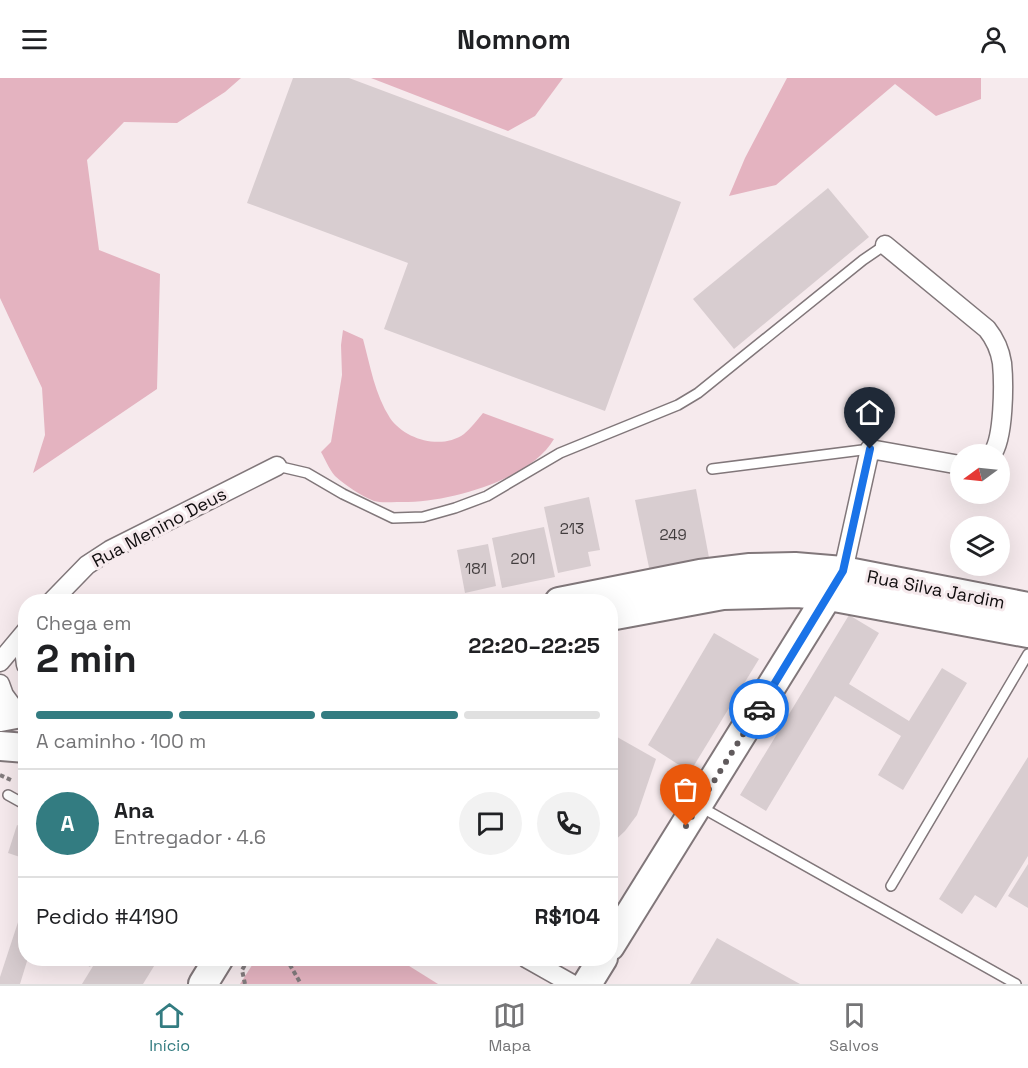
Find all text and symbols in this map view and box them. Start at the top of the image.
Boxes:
text: Nomnom [457,22,571,57]
icon: menu [18,23,51,56]
icon: person [977,23,1010,56]
pin [844,387,895,449]
icon: home [853,396,886,429]
north arrow [950,444,1010,504]
map controls [950,444,1010,576]
street label: Rua Menino Deus [88,482,230,572]
button: layers [950,516,1010,576]
house number: 213 [560,519,584,538]
house number: 249 [659,525,687,544]
house number: 201 [511,549,535,568]
house number: 181 [465,559,487,578]
street label: Rua Silva Jardim [865,564,1007,614]
text: Chega em [36,610,131,636]
text: 22:20–22:25 [468,631,600,659]
text: 2 min [36,634,137,683]
courier [729,679,789,739]
icon: car [743,693,776,726]
text: A caminho · 100 m [36,728,206,754]
pin [660,764,711,826]
icon: bag [669,773,702,806]
button: chat [459,792,522,855]
button: phone [537,792,600,855]
text: Ana [114,796,154,824]
text: A [61,809,74,837]
text: Entregador · 4.6 [114,824,266,850]
text: Pedido #4190 [36,902,179,930]
text: R$104 [535,902,600,930]
tab: Início [149,999,190,1056]
tab: Mapa [488,999,531,1056]
tab: Salvos [829,999,879,1056]

